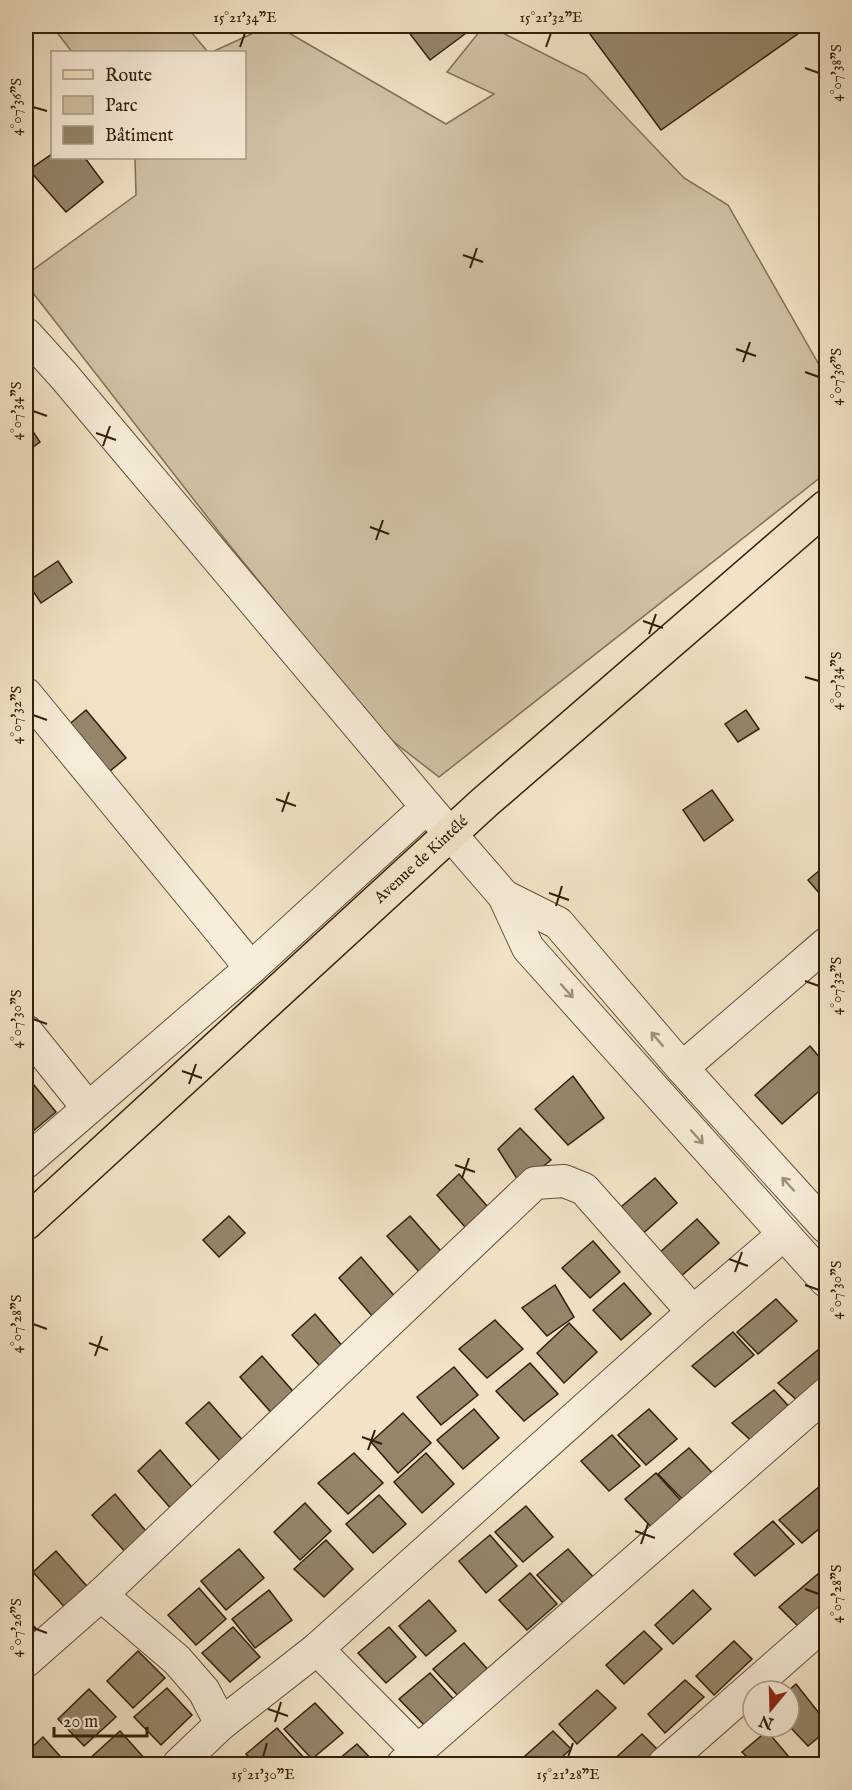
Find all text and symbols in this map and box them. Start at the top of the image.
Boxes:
text: 15°21'34"E [213,8,277,27]
text: 15°21'32"E [519,8,583,27]
text: 4°07'38"S [827,44,846,102]
legend [51,51,246,159]
text: Route [105,65,152,88]
text: 4°07'36"S [7,78,26,136]
text: Parc [105,95,138,118]
text: Bâtiment [105,125,174,148]
text: 4°07'36"S [827,348,846,406]
text: 4°07'34"S [7,382,26,440]
text: 4°07'34"S [827,652,846,710]
text: 4°07'32"S [7,686,26,744]
street label: Avenue de Kintélé [370,812,473,909]
text: 4°07'32"S [827,957,846,1015]
one-way arrow [560,984,574,999]
text: 4°07'30"S [7,990,26,1048]
one-way arrow [650,1032,664,1047]
one-way arrow [690,1129,704,1144]
one-way arrow [781,1176,795,1191]
text: 4°07'30"S [827,1261,846,1319]
text: 4°07'28"S [7,1295,26,1353]
text: 4°07'28"S [827,1565,846,1623]
text: 4°07'26"S [7,1598,26,1658]
north arrow [741,1679,801,1739]
scale bar [54,1700,147,1738]
text: N [757,1710,778,1733]
text: 20 m [63,1711,98,1734]
text: 15°21'30"E [231,1765,295,1784]
text: 15°21'28"E [536,1765,600,1784]

